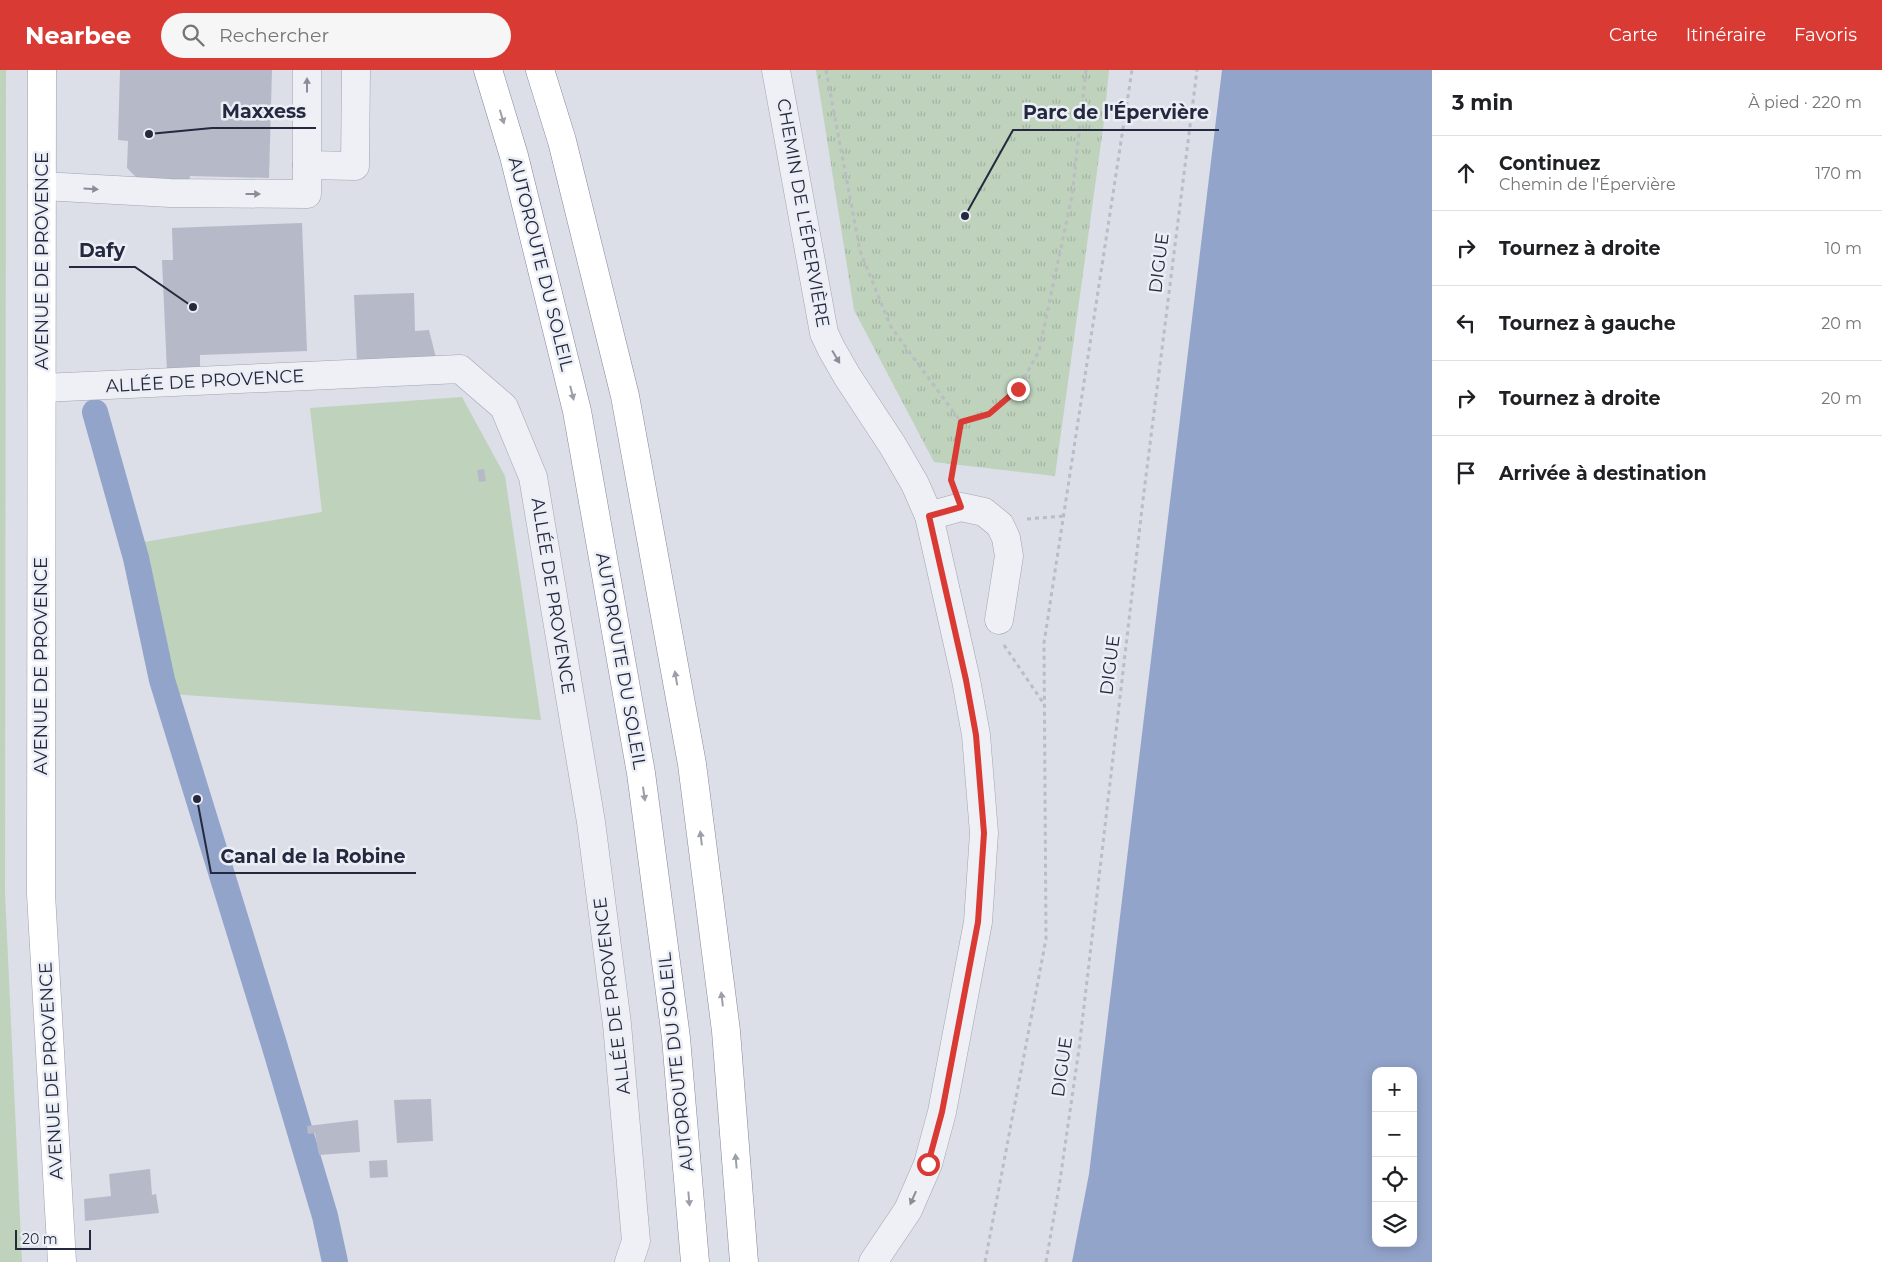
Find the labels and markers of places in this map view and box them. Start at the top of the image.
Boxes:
callout: Maxxess [212,94,316,128]
callout: Parc de l'Épervière [1013,96,1219,130]
callout: Dafy [69,233,135,267]
callout: Canal de la Robine [211,839,416,873]

